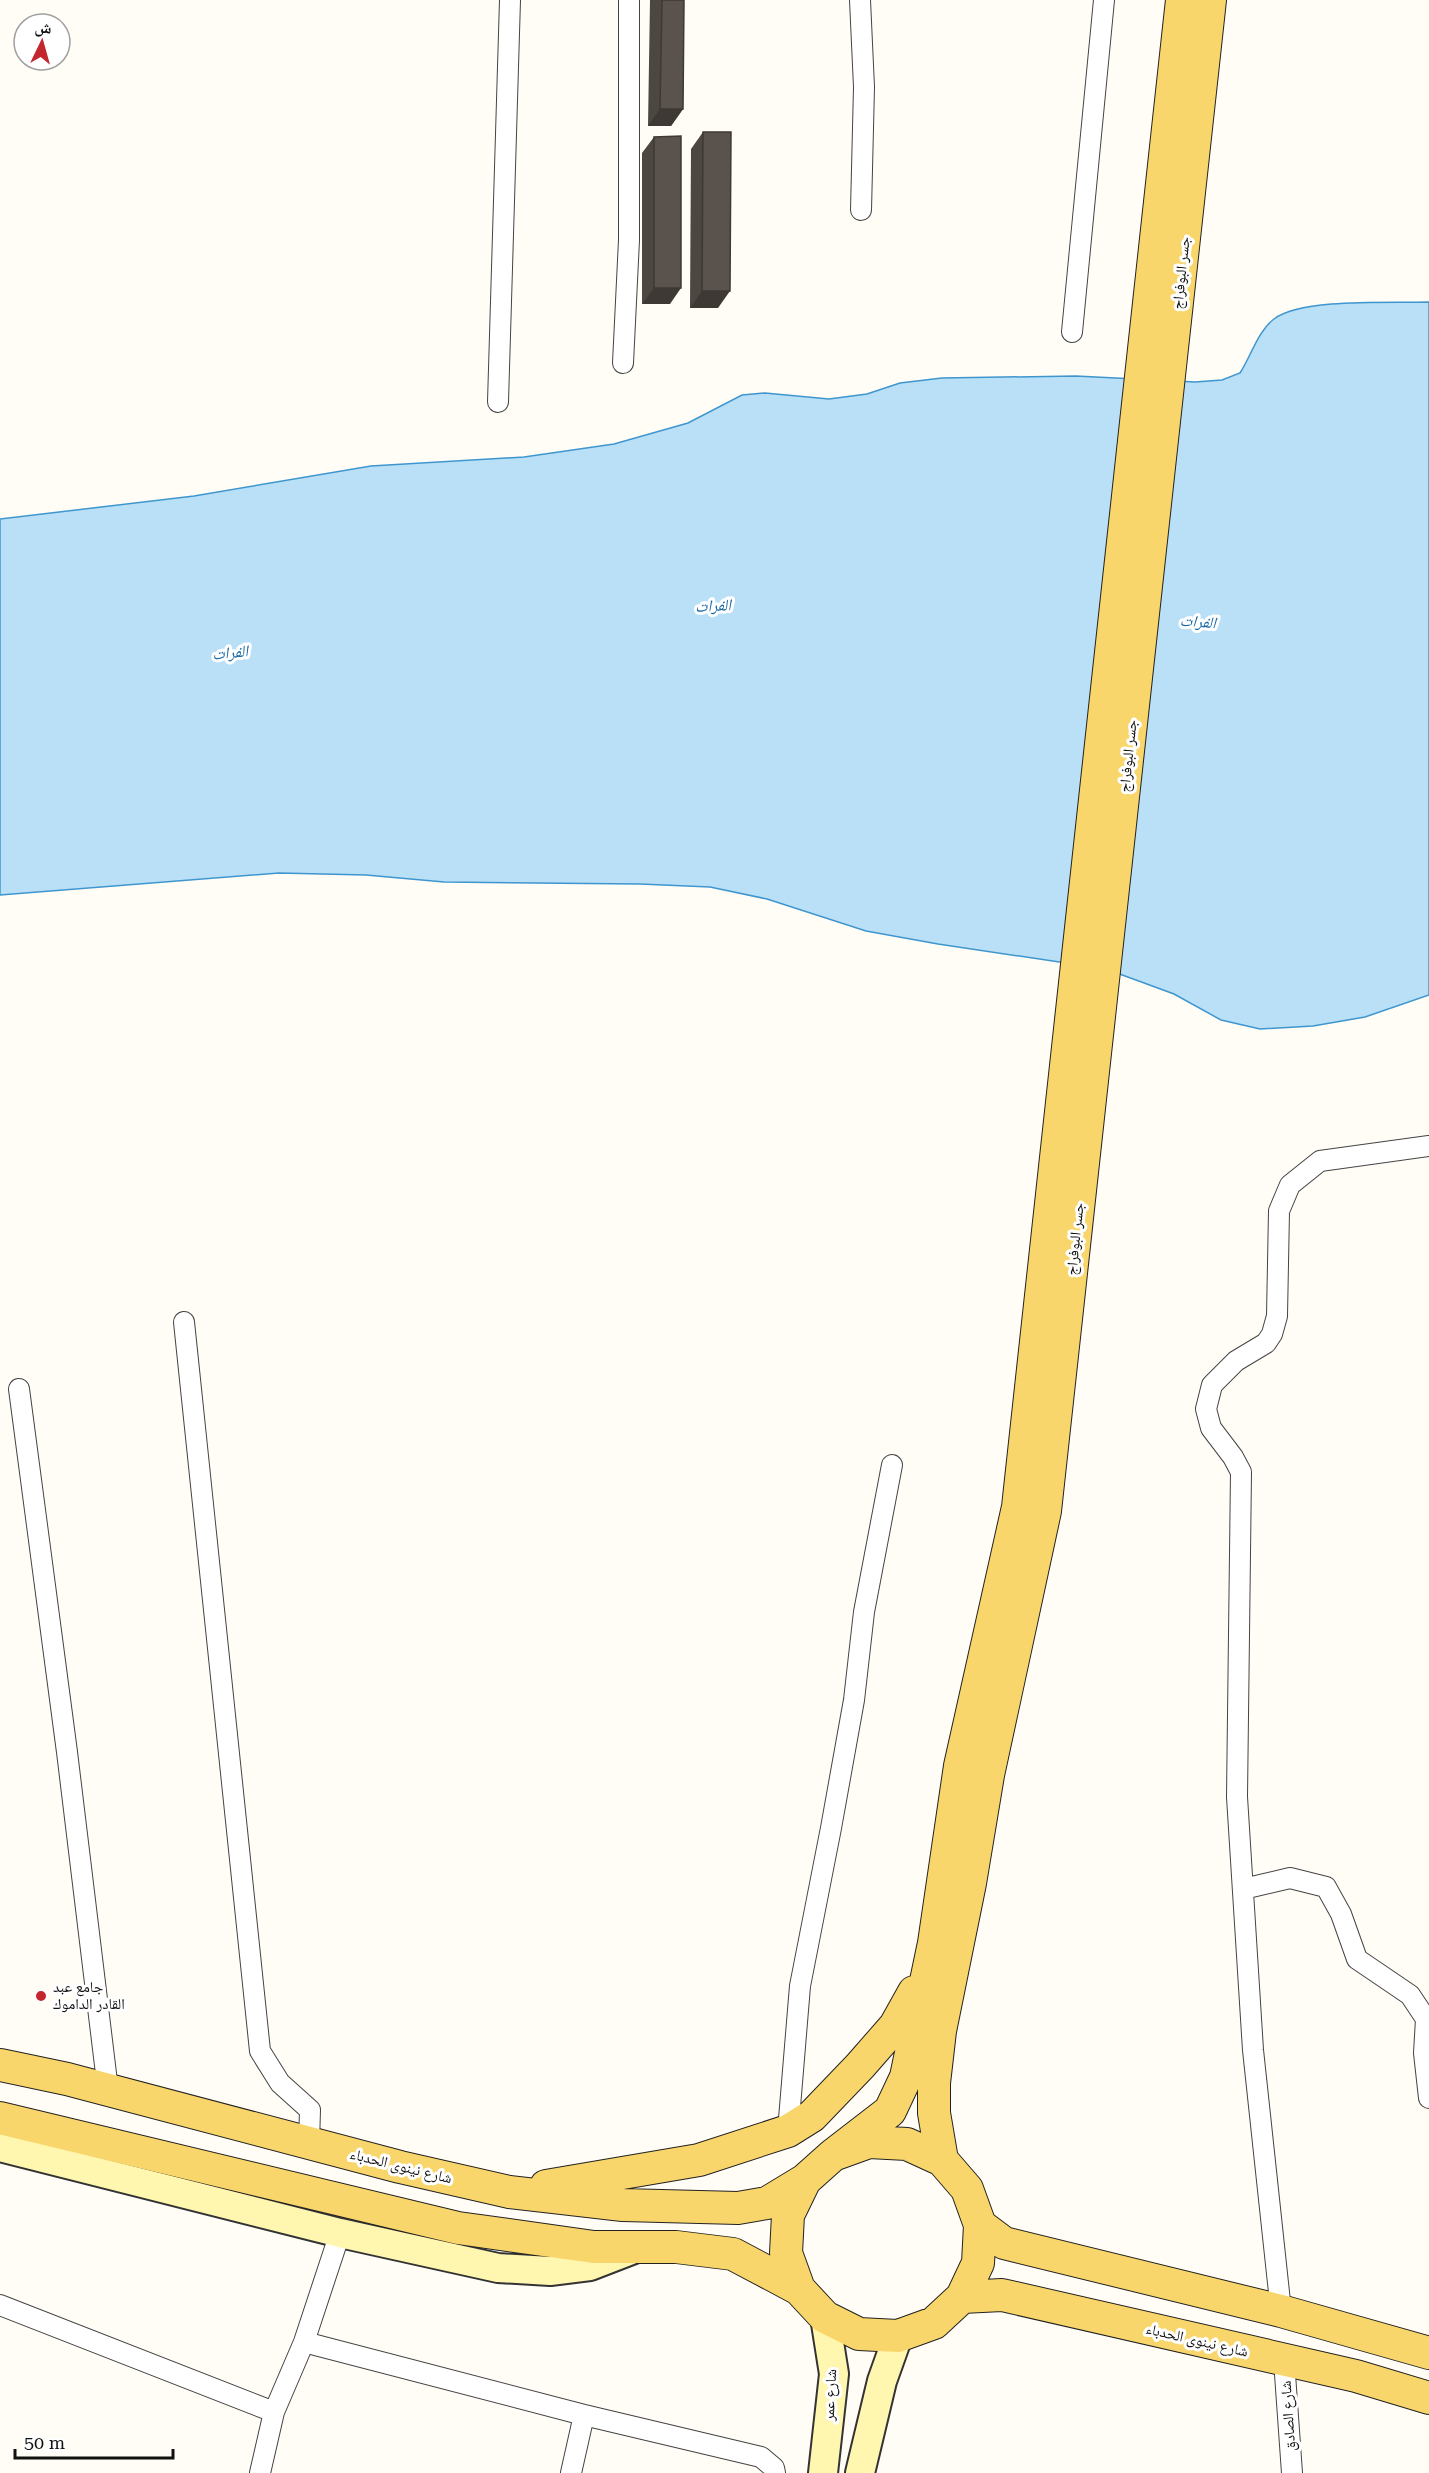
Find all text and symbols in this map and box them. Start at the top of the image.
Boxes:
north arrow [12,12,72,72]
text: ش [34,17,53,38]
street label: جسر البوفراج [1168,235,1195,310]
water label: الفرات [695,595,734,616]
water label: الفرات [1179,611,1219,632]
water label: الفرات [211,641,251,664]
street label: جسر البوفراج [1115,718,1142,793]
street label: جسر البوفراج [1062,1201,1089,1276]
place label: جامع عبد القادر الداموك [53,1978,125,2013]
marker: جامع عبد القادر الداموك [34,1989,48,2003]
street label: شارع نينوى الحدباء [348,2145,454,2188]
street label: شارع نينوى الحدباء [1144,2319,1250,2362]
street label: شارع عمر [820,2368,841,2423]
street label: شارع الصادق [1277,2380,1300,2452]
scale bar [15,2422,172,2460]
text: 50 m [24,2432,65,2453]

